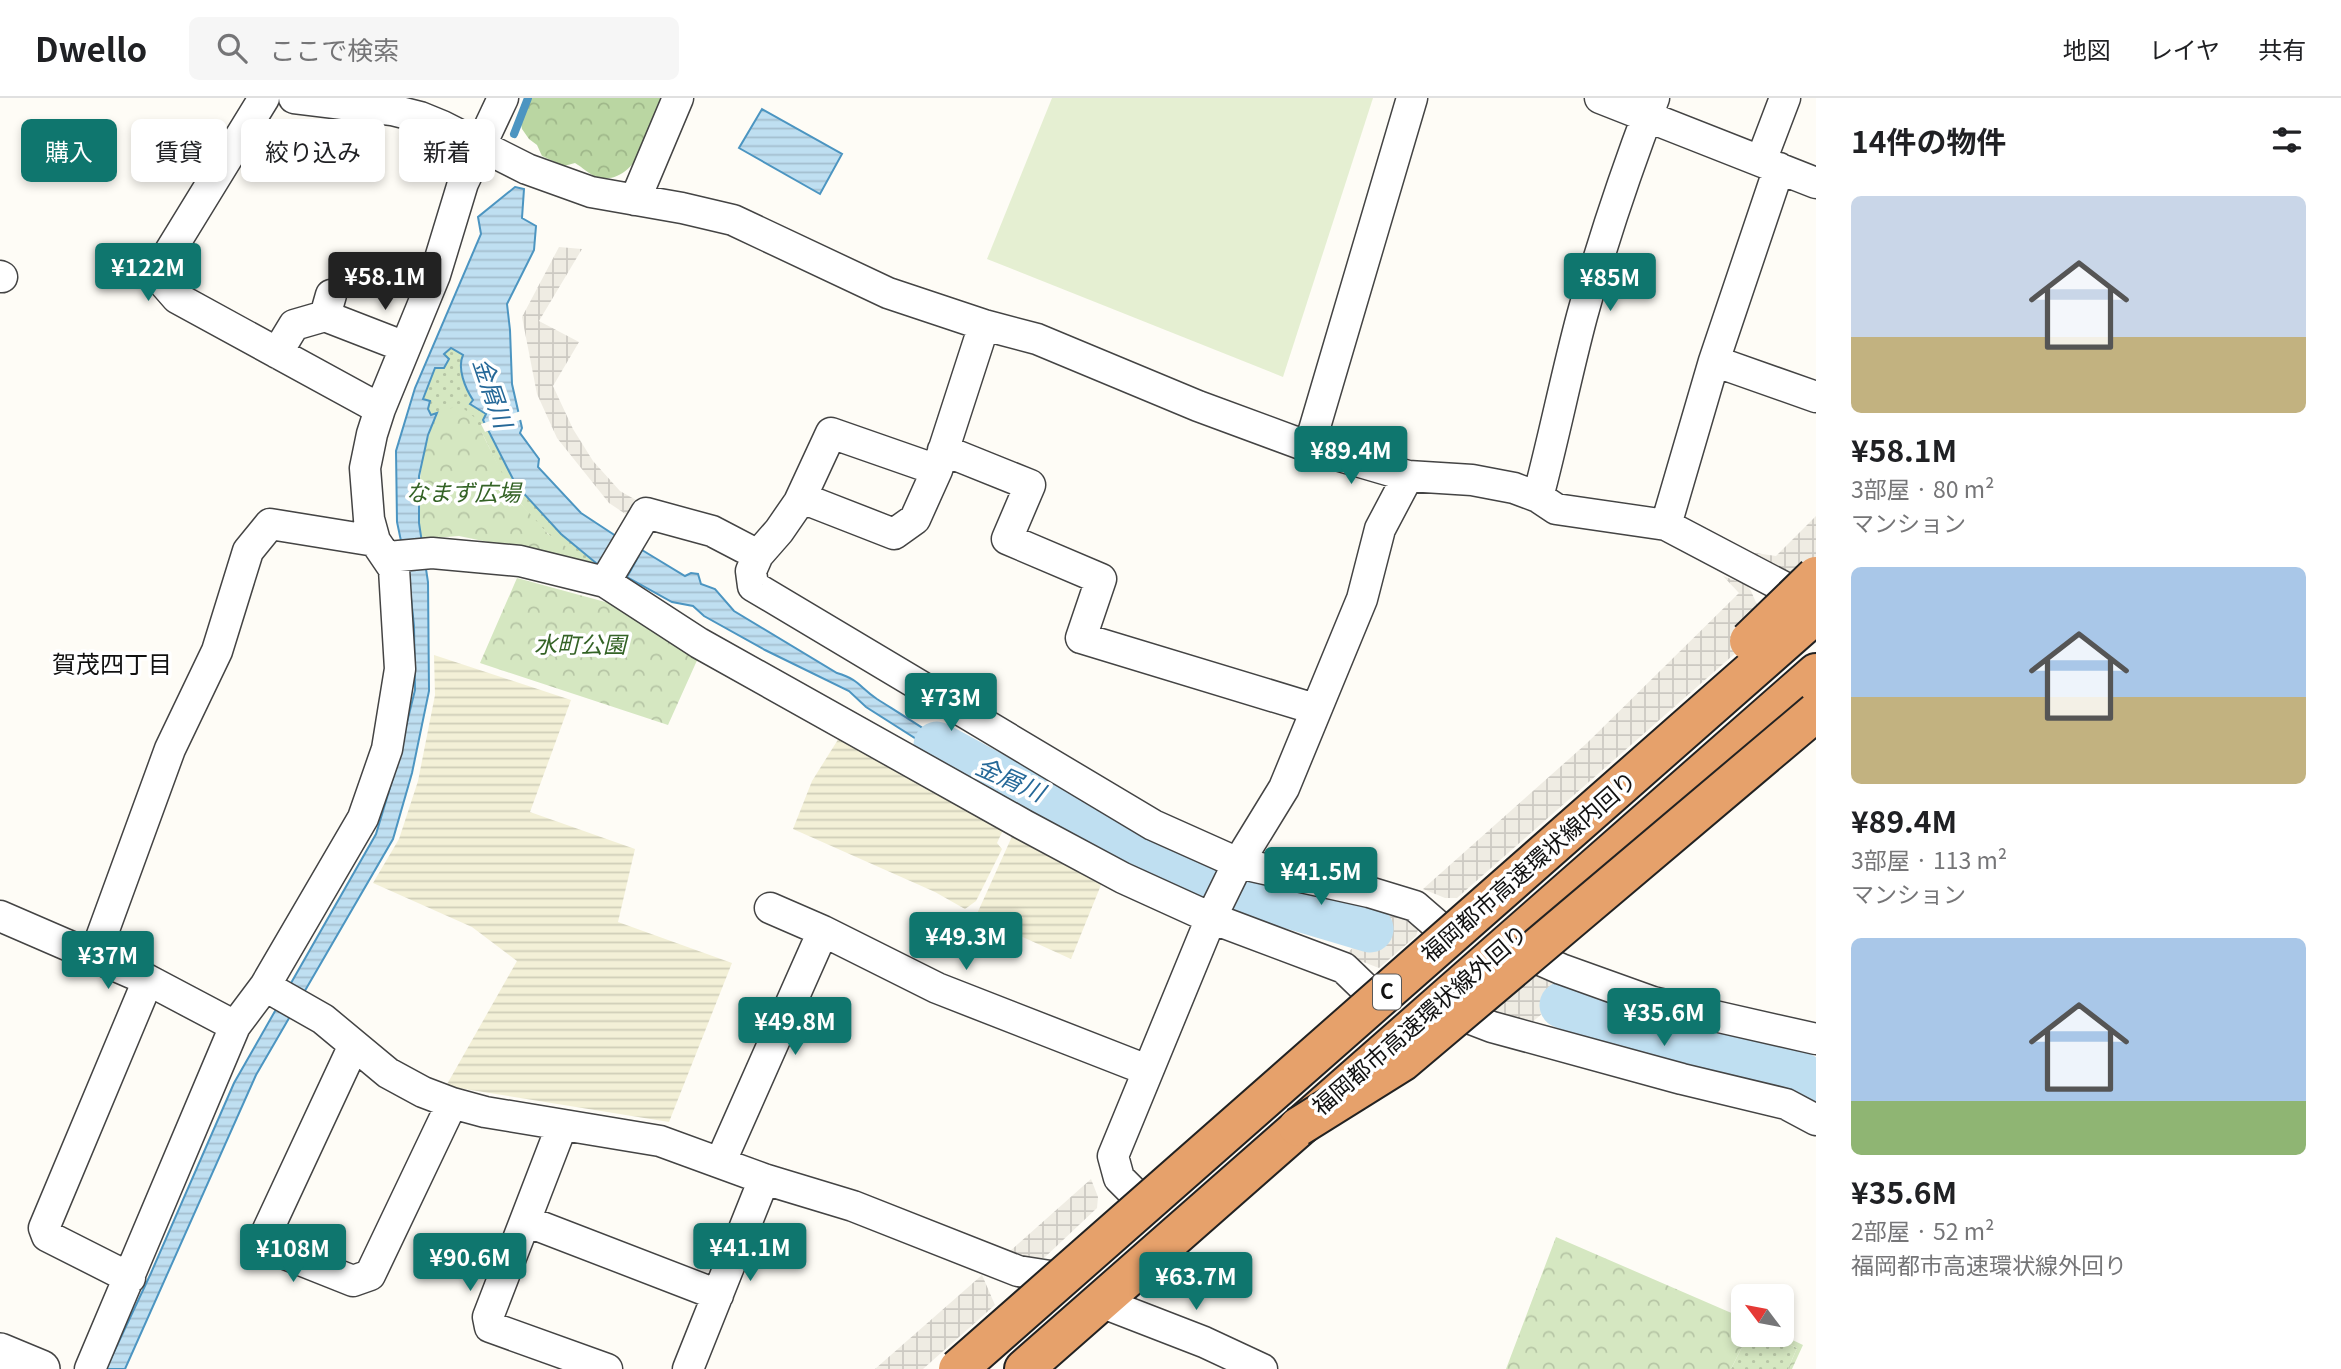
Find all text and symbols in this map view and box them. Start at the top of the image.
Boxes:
search box [189,17,679,80]
text: Dwello [35,24,147,72]
icon: search [213,29,251,67]
text: ここで検索 [269,30,399,67]
text: 地図 [2063,31,2111,66]
text: レイヤ [2149,31,2220,66]
text: 共有 [2258,31,2306,66]
text: 14件の物件 [1851,118,2006,162]
chip: 購入 [21,119,117,182]
chip: 賃貸 [131,119,227,182]
chip: 絞り込み [241,119,385,182]
chip: 新着 [399,119,495,182]
icon: filters [2268,121,2306,159]
icon: home [2016,242,2142,368]
pin: ¥122M [99,244,197,303]
text: ¥122M [111,249,185,283]
pin: ¥58.1M [328,252,442,312]
pin: ¥85M [1569,254,1651,313]
text: ¥58.1M [344,258,426,292]
text: ¥85M [1580,259,1640,293]
water label: 金屑川 [466,352,524,435]
pin: ¥89.4M [1294,426,1408,486]
text: ¥58.1M [1851,427,1957,471]
text: ¥89.4M [1310,432,1392,466]
text: 3部屋 · 80 m² [1851,471,1994,505]
park label: なまず広場 [406,474,524,508]
text: マンション [1851,505,1966,539]
icon: home [2016,613,2142,739]
park label: 水町公園 [534,626,629,660]
district label: 賀茂四丁目 [52,645,172,680]
pin: ¥73M [910,674,992,733]
text: ¥73M [921,679,981,713]
water label: 金屑川 [971,747,1054,810]
street label: 福岡都市高速環状線内回り [1412,762,1643,969]
text: ¥89.4M [1851,798,1957,842]
text: 3部屋 · 113 m² [1851,842,2007,876]
pin: ¥41.5M [1264,848,1378,907]
text: ¥41.5M [1280,853,1362,887]
text: マンション [1851,876,1966,910]
pin: ¥49.3M [909,912,1023,972]
street label: 福岡都市高速環状線外回り [1303,915,1534,1122]
text: ¥49.3M [925,918,1007,952]
pin: ¥37M [67,932,149,991]
text: ¥37M [78,937,138,971]
road number: C [1373,974,1401,1010]
icon: home [2016,984,2142,1110]
pin: ¥35.6M [1607,988,1721,1048]
text: ¥35.6M [1623,994,1705,1028]
pin: ¥49.8M [738,998,852,1057]
text: ¥49.8M [754,1003,836,1037]
text: ¥35.6M [1851,1169,1957,1213]
text: 2部屋 · 52 m² [1851,1213,1994,1247]
pin: ¥108M [244,1224,342,1284]
pin: ¥41.1M [693,1224,807,1283]
text: ¥41.1M [709,1229,791,1263]
text: ¥108M [256,1230,330,1264]
pin: ¥90.6M [413,1234,527,1293]
text: ¥90.6M [429,1239,511,1273]
text: 福岡都市高速環状線外回り [1851,1247,2127,1281]
pin: ¥63.7M [1139,1252,1253,1312]
text: ¥63.7M [1155,1258,1237,1292]
north arrow [1731,1284,1794,1348]
map controls [1731,1284,1794,1347]

